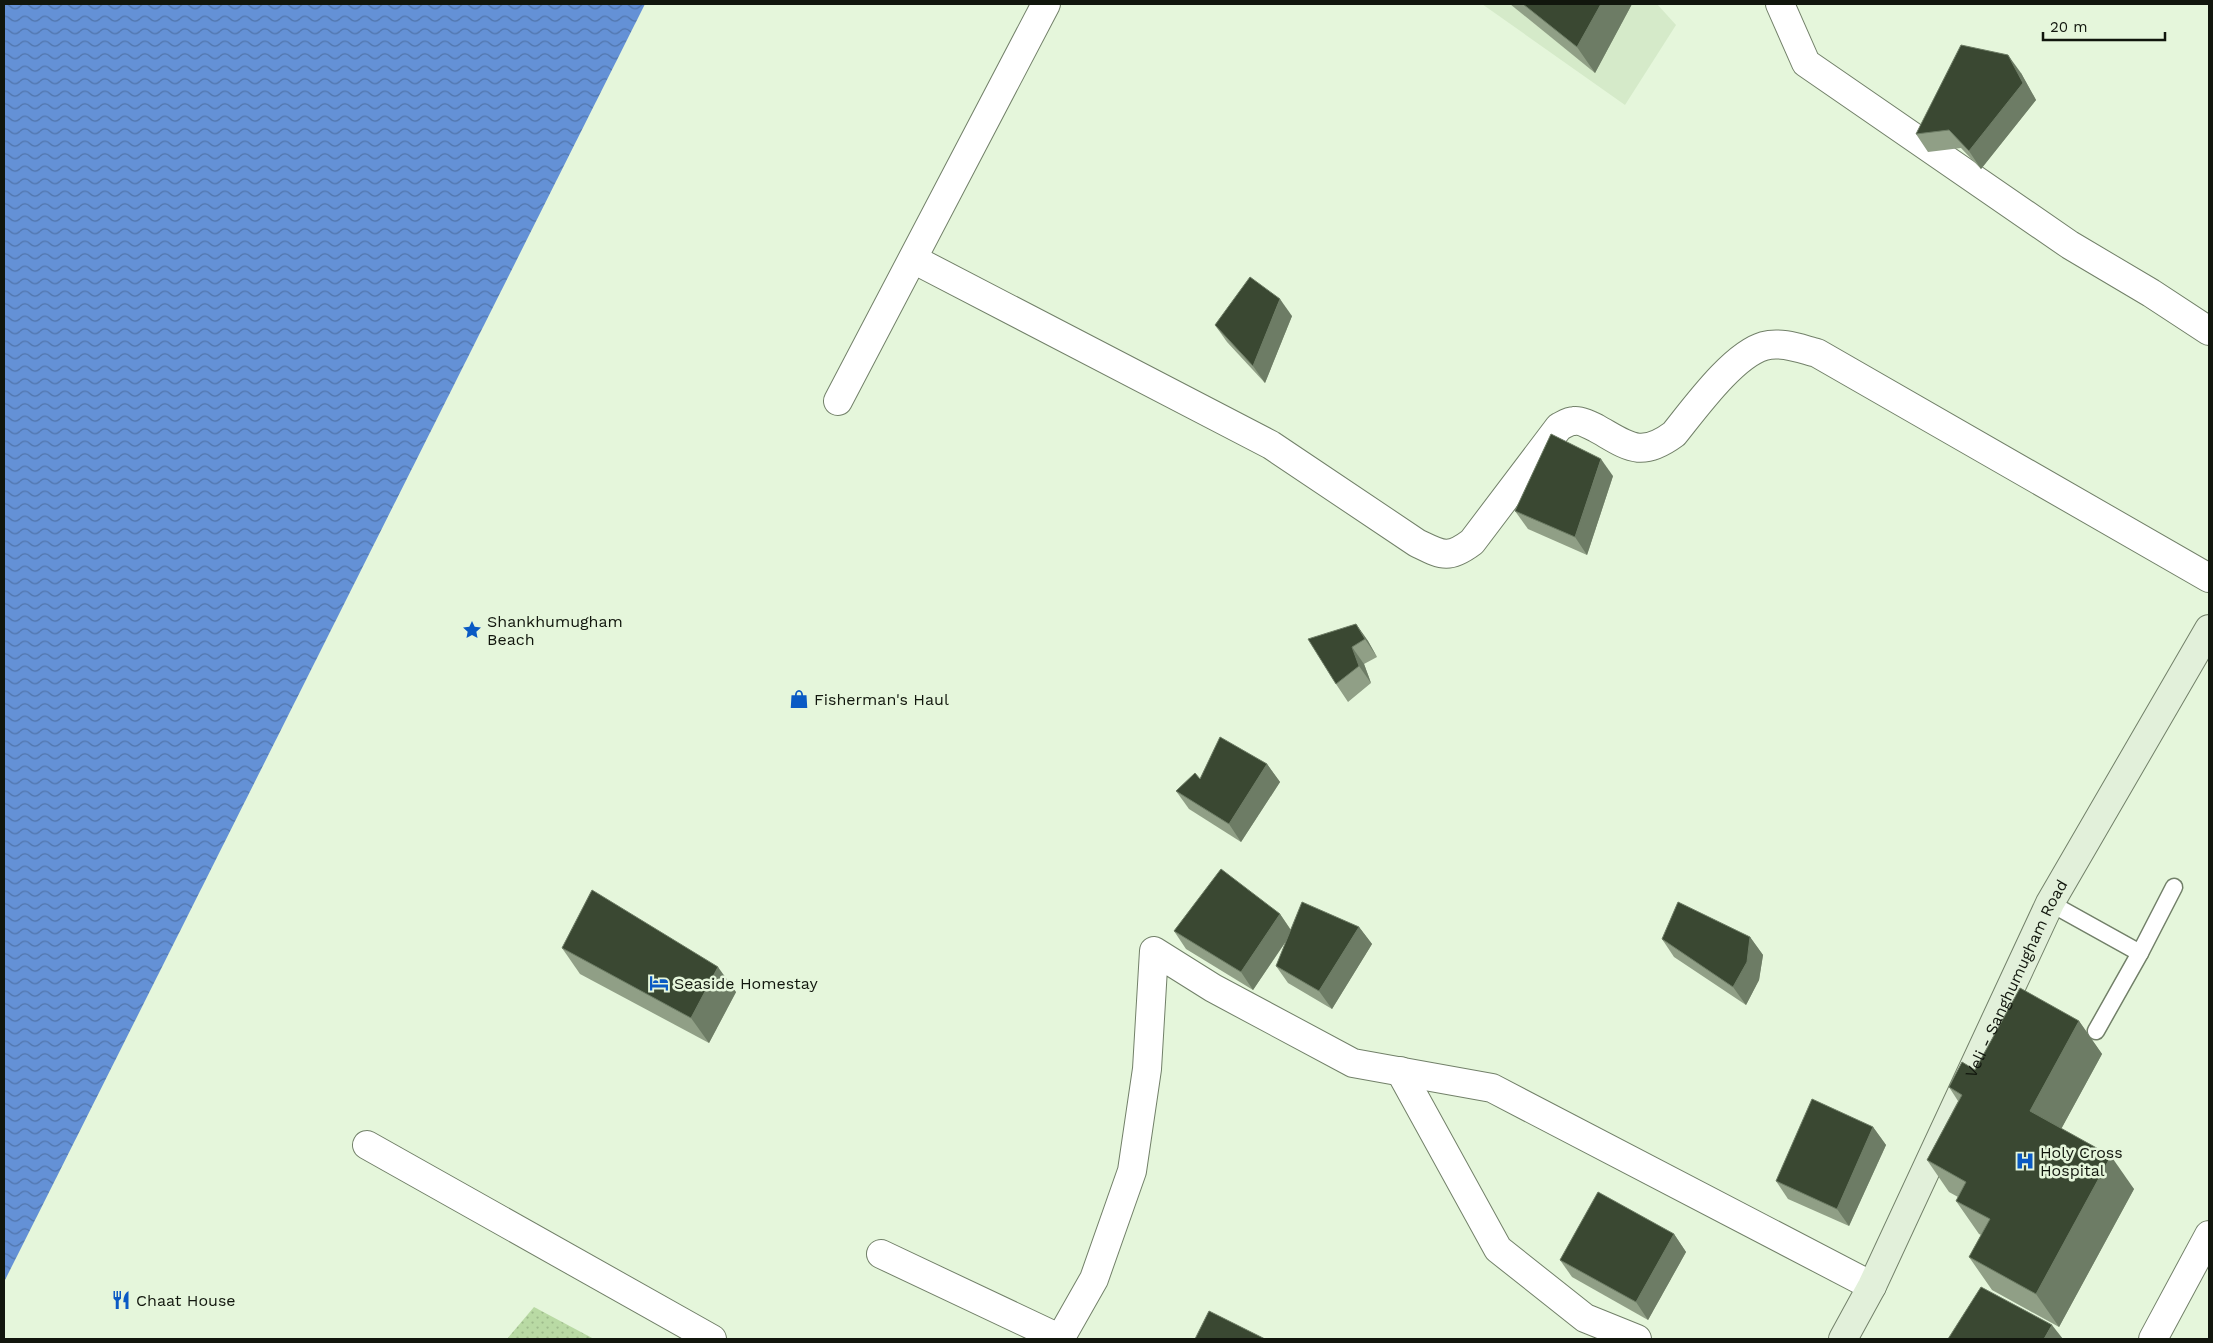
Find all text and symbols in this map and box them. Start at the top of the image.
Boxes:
scale bar [2043,10,2166,42]
text: 20 m [2050,18,2088,36]
place label: Shankhumugham Beach [487,612,623,649]
place icon: Shankhumugham Beach [461,619,483,641]
shop icon: Fisherman's Haul [788,688,810,710]
place label: Fisherman's Haul [814,690,949,709]
street label: Veli - Sanghumugham Road [1961,876,2071,1080]
hotel icon: Seaside Homestay [648,972,670,994]
place label: Seaside Homestay [674,974,818,993]
place label: Holy Cross Hospital [2040,1143,2123,1180]
hospital icon: Holy Cross Hospital [2014,1150,2036,1172]
restaurant icon: Chaat House [110,1289,132,1311]
place label: Chaat House [136,1291,236,1310]

